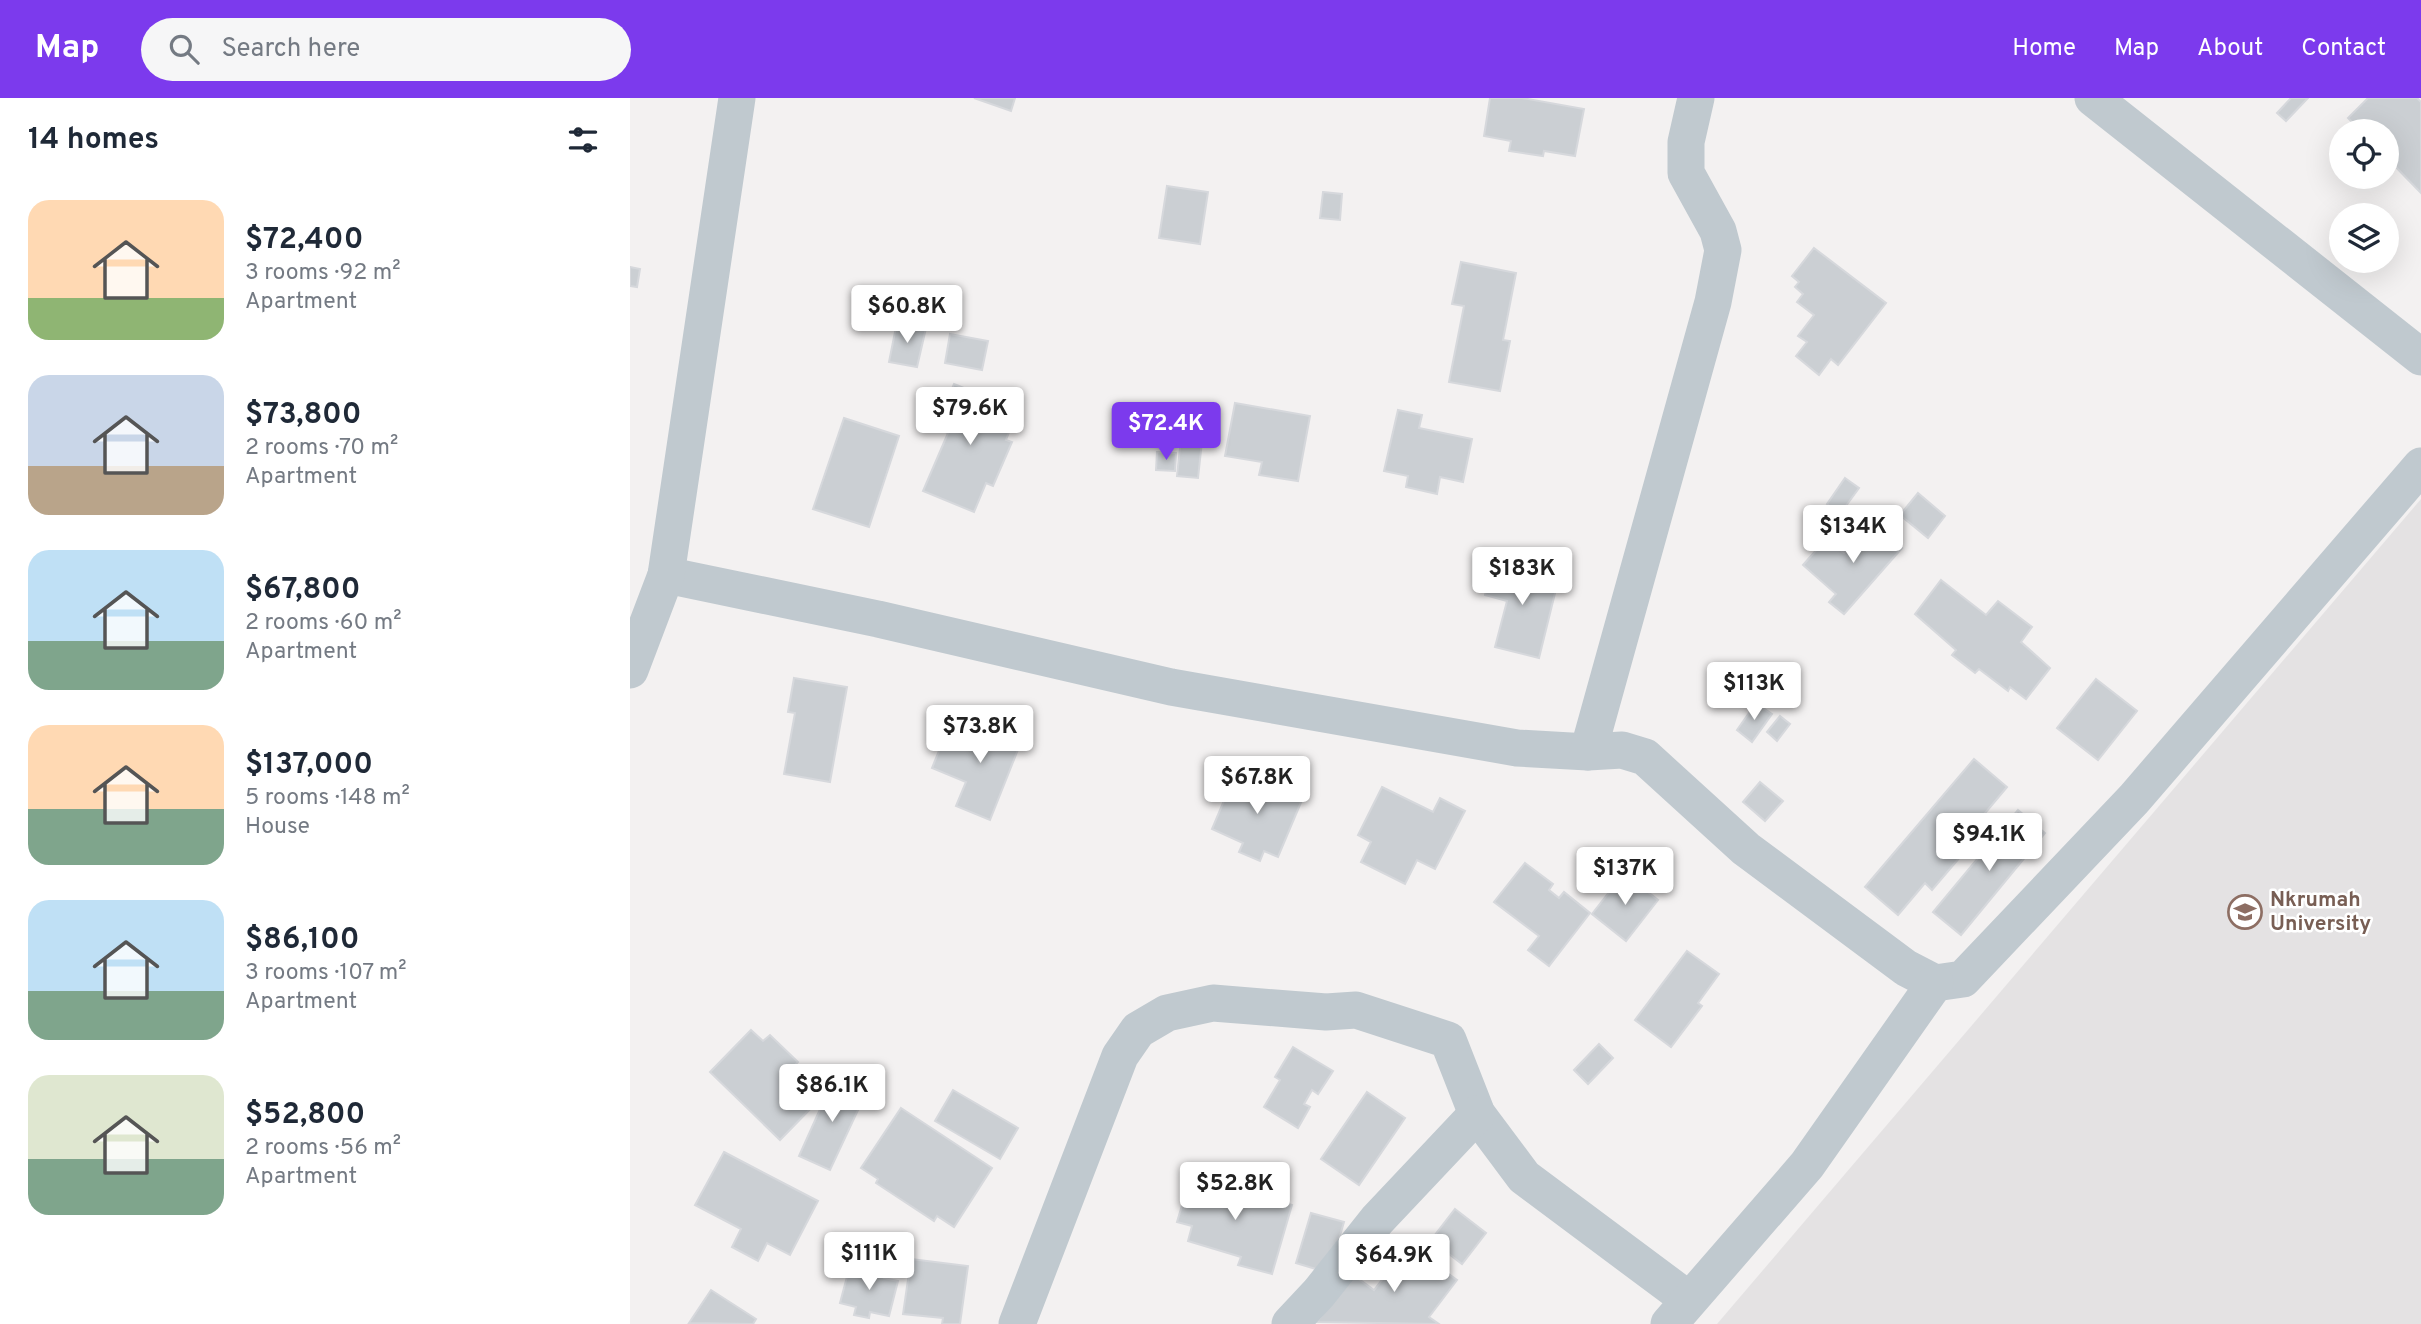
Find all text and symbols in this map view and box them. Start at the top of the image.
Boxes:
search box [141,18,631,81]
text: Map [35,28,99,70]
icon: search [165,30,203,68]
text: Search here [221,33,360,66]
text: Home [2012,34,2076,64]
text: Map [2114,34,2159,64]
text: About [2197,34,2263,64]
text: Contact [2301,34,2386,64]
map controls [2329,119,2399,273]
button: locate [2329,119,2399,189]
icon: filters [564,121,602,159]
text: 14 homes [28,122,159,159]
button: layers [2329,203,2399,273]
text: $72,400 [245,222,363,259]
icon: home [84,228,168,312]
text: 3 rooms · 92 m² [245,259,401,288]
pin: $60.8K [850,286,964,345]
text: Apartment [245,288,357,317]
text: $60.8K [867,293,947,322]
pin: $79.6K [913,388,1027,447]
text: $79.6K [932,395,1008,424]
text: $73,800 [245,397,362,434]
pin: $72.4K [1109,402,1223,462]
icon: home [84,403,168,487]
text: $72.4K [1128,410,1204,439]
text: 2 rooms · 70 m² [245,434,398,463]
text: Apartment [245,463,357,492]
pin: $134K [1804,505,1902,565]
text: $134K [1819,513,1887,542]
pin: $183K [1473,547,1571,607]
text: $183K [1488,555,1556,584]
text: $67,800 [245,572,361,609]
icon: home [84,578,168,662]
text: 2 rooms · 60 m² [245,609,402,638]
text: Apartment [245,638,357,667]
pin: $113K [1705,662,1803,722]
text: $113K [1723,670,1785,699]
pin: $73.8K [923,706,1037,765]
text: $73.8K [942,713,1018,742]
text: $137,000 [245,747,373,784]
icon: home [84,753,168,837]
pin: $67.8K [1200,756,1314,816]
text: $67.8K [1220,764,1294,793]
text: 5 rooms · 148 m² [245,784,410,813]
text: House [245,813,310,842]
pin: $94.1K [1932,814,2046,873]
text: $94.1K [1952,821,2026,850]
pin: $137K [1576,848,1674,907]
text: $137K [1592,855,1658,884]
place label: Nkrumah University [2270,887,2371,938]
school or university icon: Nkrumah University [2226,893,2264,931]
text: $86,100 [245,922,359,959]
icon: home [84,928,168,1012]
text: 3 rooms · 107 m² [245,959,407,988]
text: Apartment [245,988,357,1017]
pin: $86.1K [775,1065,889,1124]
text: $86.1K [795,1072,869,1101]
text: $52,800 [245,1097,365,1134]
icon: home [84,1103,168,1187]
text: 2 rooms · 56 m² [245,1134,401,1163]
pin: $52.8K [1178,1162,1292,1222]
text: Apartment [245,1163,357,1192]
text: $52.8K [1196,1170,1274,1199]
pin: $111K [820,1232,918,1292]
pin: $64.9K [1337,1234,1451,1294]
text: $111K [840,1240,898,1269]
text: $64.9K [1355,1242,1433,1271]

